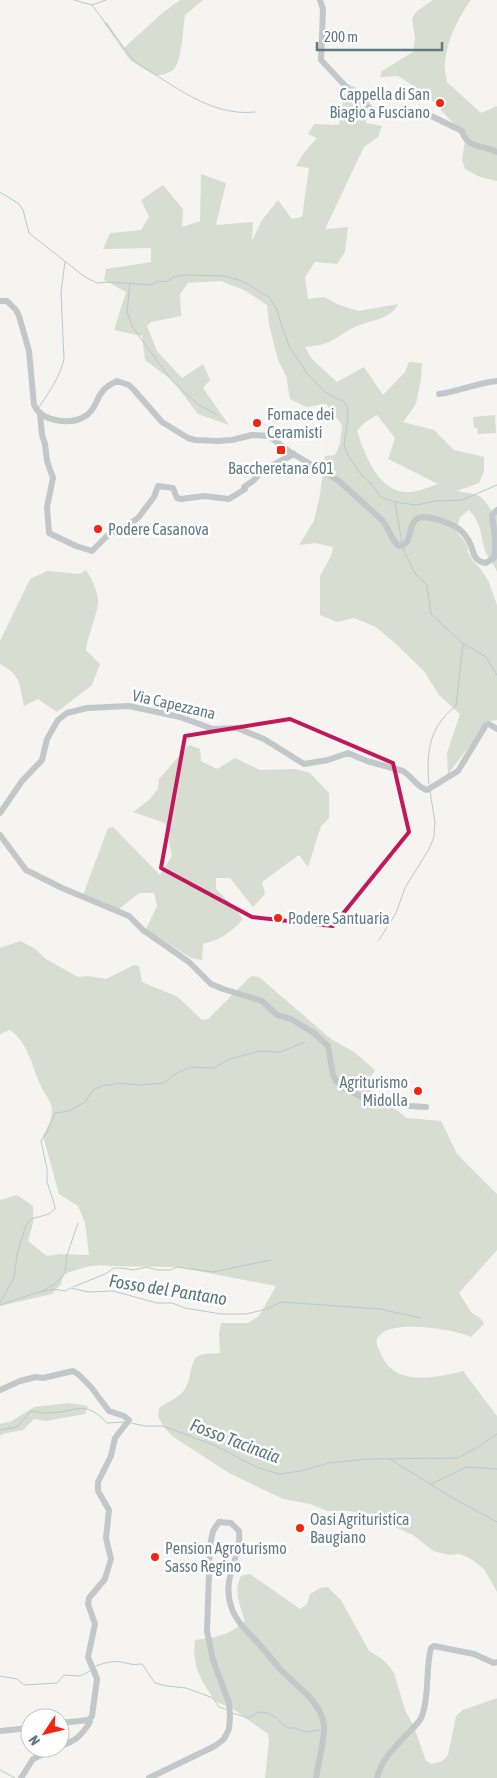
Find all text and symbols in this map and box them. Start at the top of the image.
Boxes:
scale bar [317,20,442,52]
text: 200 m [324,28,358,45]
place label: Cappella di San Biagio a Fusciano [329,85,430,122]
marker: Cappella di San Biagio a Fusciano [434,97,446,109]
place label: Fornace dei Ceramisti [267,405,334,441]
marker: Fornace dei Ceramisti [251,417,263,429]
marker: Baccheretana 601 [275,444,287,456]
place label: Baccheretana 601 [228,459,334,477]
place label: Podere Casanova [108,520,209,538]
marker: Podere Casanova [92,523,104,535]
street label: Via Capezzana [130,686,217,723]
place label: Podere Santuaria [288,909,390,927]
marker: Podere Santuaria [272,912,284,924]
place label: Agriturismo Midolla [339,1073,408,1109]
marker: Agriturismo Midolla [412,1085,424,1097]
water label: Fosso del Pantano [108,1270,229,1309]
water label: Fosso Tacinaia [187,1414,284,1468]
place label: Oasi Agrituristica Baugiano [310,1510,409,1547]
marker: Oasi Agrituristica Baugiano [294,1522,306,1534]
place label: Pension Agroturismo Sasso Regino [165,1539,287,1576]
marker: Pension Agroturismo Sasso Regino [149,1551,161,1563]
north arrow [20,1708,70,1758]
text: N [25,1732,43,1748]

